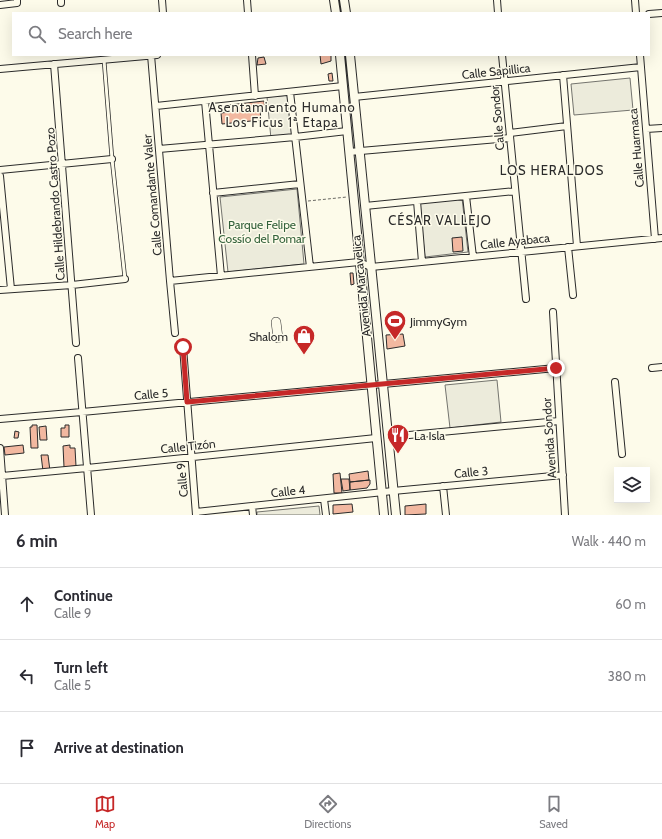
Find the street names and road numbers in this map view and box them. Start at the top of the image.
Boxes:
street label: Calle Sapillica [461,60,531,82]
street label: Calle Sondor [487,85,507,151]
street label: Calle Huarmaca [625,108,647,188]
street label: Calle Hildebrando Castro Pozo [42,127,68,281]
street label: Calle Comandante Valer [139,134,165,256]
street label: Calle Ayabaca [479,230,551,252]
street label: Avenida Marcavelica [348,234,374,337]
street label: Calle 5 [133,385,169,403]
street label: Avenida Sondor [539,397,559,479]
street label: Calle Tizón [160,436,217,456]
street label: Calle 9 [173,462,191,498]
street label: Calle 3 [453,463,489,481]
street label: Calle 4 [270,482,306,500]

